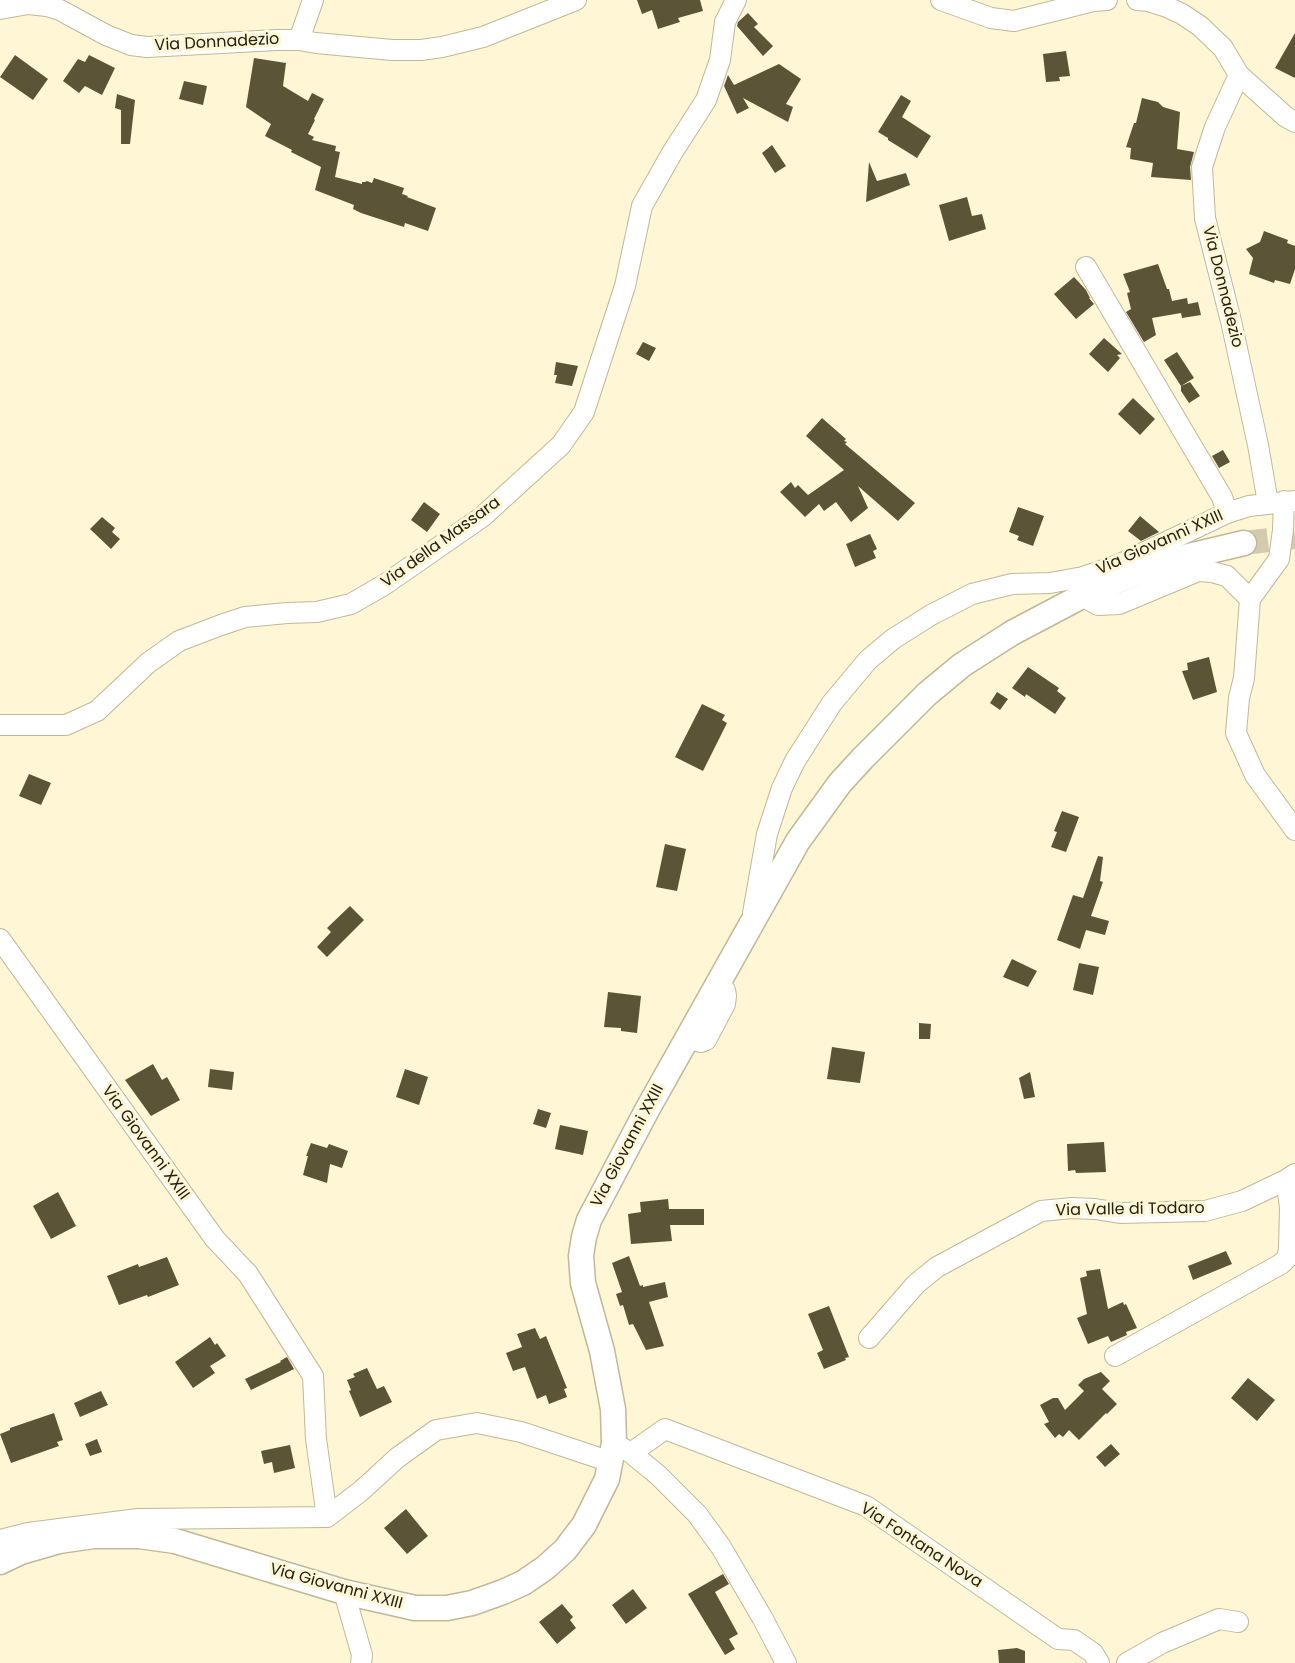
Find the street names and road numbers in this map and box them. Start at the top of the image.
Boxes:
street label: Via Donnadezio [154,30,280,56]
street label: Via Donnadezio [1198,224,1246,350]
street label: Via della Massara [378,493,504,593]
street label: Via Giovanni XXIII [1094,506,1226,580]
street label: Via Giovanni XXIII [587,1081,669,1211]
street label: Via Giovanni XXIII [97,1082,193,1204]
street label: Via Valle di Todaro [1055,1199,1205,1221]
street label: Via Fontana Nova [856,1499,986,1593]
street label: Via Giovanni XXIII [268,1560,404,1614]

